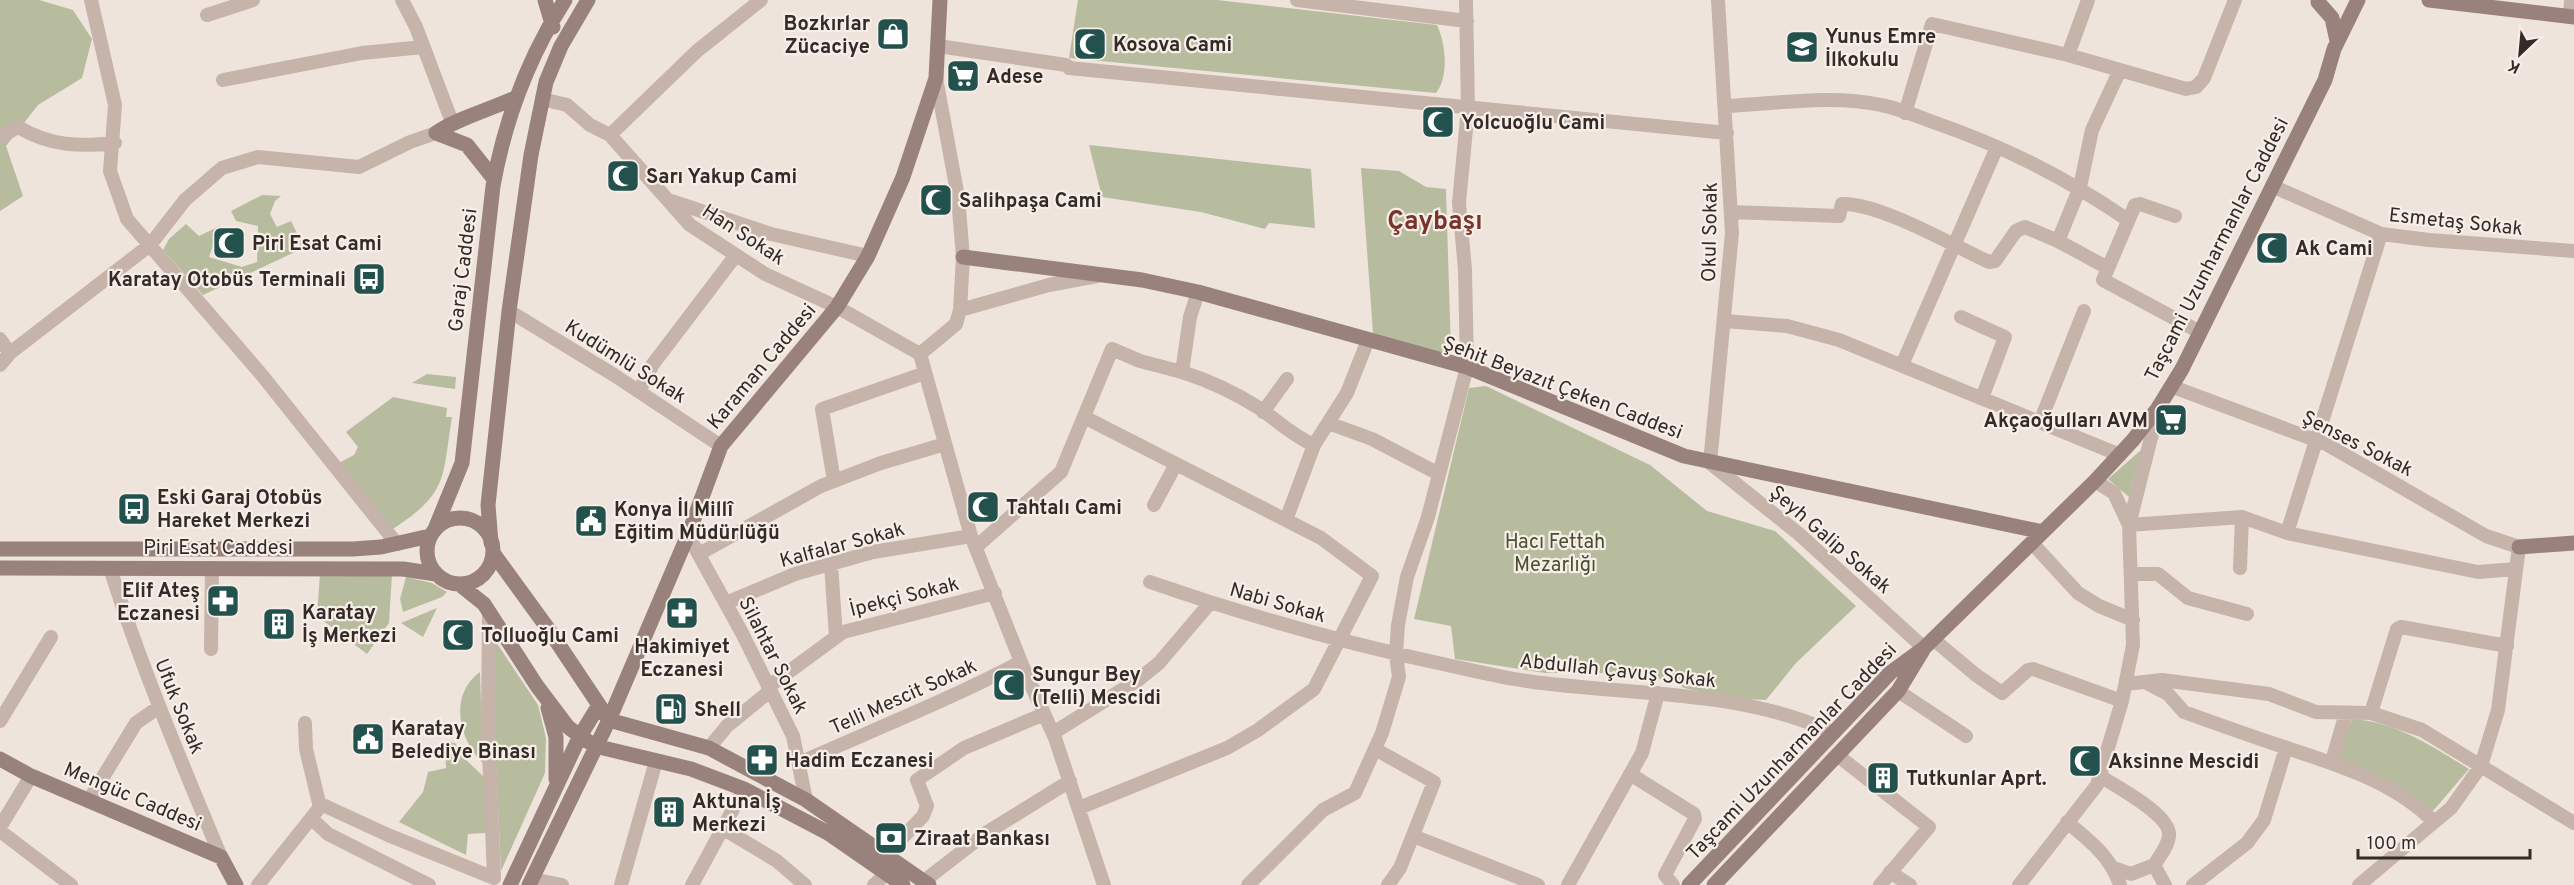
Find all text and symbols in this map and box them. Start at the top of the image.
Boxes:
place label: Bozkırlar Zücaciye [784,12,871,61]
shop icon: Bozkırlar Zücaciye [875,16,911,52]
north arrow [2490,24,2550,84]
place label: Yunus Emre İlkokulu [1825,25,1936,74]
mosque icon: Kosova Cami [1072,26,1108,62]
school or university icon: Yunus Emre İlkokulu [1784,29,1820,65]
place label: Kosova Cami [1113,33,1232,59]
text: K [2505,54,2524,77]
supermarket icon: Adese [945,58,981,94]
place label: Adese [986,65,1043,91]
mosque icon: Yolcuoğlu Cami [1420,104,1456,140]
place label: Yolcuoğlu Cami [1461,111,1605,137]
street label: Taşcami Uzunharmanlar Caddesi [2140,114,2296,386]
mosque icon: Sarı Yakup Cami [605,158,641,194]
place label: Sarı Yakup Cami [646,165,797,191]
mosque icon: Salihpaşa Cami [918,182,954,218]
street label: Okul Sokak [1697,182,1725,282]
place label: Salihpaşa Cami [959,189,1102,215]
street label: Han Sokak [696,199,789,272]
street label: Esmetaş Sokak [2387,203,2524,243]
district label: Çaybaşı [1387,206,1483,239]
street label: Garaj Caddesi [444,207,484,333]
mosque icon: Piri Esat Cami [211,225,247,261]
mosque icon: Ak Cami [2254,230,2290,266]
place label: Piri Esat Cami [252,232,382,258]
place label: Ak Cami [2295,237,2373,263]
bus stop icon: Karatay Otobüs Terminali [351,261,387,297]
place label: Karatay Otobüs Terminali [108,268,346,294]
street label: Karaman Caddesi [702,299,823,436]
street label: Kudümlü Sokak [559,315,691,411]
street label: Şehit Beyazıt Çeken Caddesi [1439,331,1686,447]
supermarket icon: Akçaoğulları AVM [2153,402,2189,438]
street label: Şenses Sokak [2297,406,2417,484]
place label: Akçaoğulları AVM [1984,409,2148,435]
street label: Şeyh Galip Sokak [1763,480,1896,601]
place label: Eski Garaj Otobüs Hareket Merkezi [157,486,322,535]
mosque icon: Tahtalı Cami [965,489,1001,525]
bus stop icon: Eski Garaj Otobüs Hareket Merkezi [116,491,152,527]
place label: Konya İl Millî Eğitim Müdürlüğü [614,496,780,547]
place label: Tahtalı Cami [1006,496,1122,522]
public building icon: Konya İl Millî Eğitim Müdürlüğü [573,503,609,539]
street label: Kalfalar Sokak [777,517,908,575]
park label: Hacı Fettah Mezarlığı [1505,530,1605,579]
street label: Piri Esat Caddesi [143,536,293,562]
street label: İpekçi Sokak [847,571,962,624]
street label: Nabi Sokak [1226,578,1329,630]
place label: Elif Ateş Eczanesi [117,579,200,628]
pharmacy icon: Elif Ateş Eczanesi [205,583,241,619]
street label: Silahtar Sokak [731,593,813,719]
pharmacy icon: Hakimiyet Eczanesi [664,595,700,631]
place label: Karatay İş Merkezi [302,601,397,650]
building icon: Karatay İş Merkezi [261,606,297,642]
mosque icon: Tolluoğlu Cami [440,617,476,653]
place label: Tolluoğlu Cami [481,624,619,650]
place label: Hakimiyet Eczanesi [634,635,730,684]
street label: Taşcami Uzunharmanlar Caddesi [1681,638,1903,867]
street label: Abdullah Çavuş Sokak [1518,649,1717,695]
street label: Telli Mescit Sokak [826,654,981,742]
street label: Ufuk Sokak [147,655,209,758]
place label: Sungur Bey (Telli) Mescidi [1032,663,1161,712]
mosque icon: Sungur Bey (Telli) Mescidi [991,667,1027,703]
fuel station icon: Shell [653,691,689,727]
place label: Shell [694,698,741,724]
place label: Karatay Belediye Binası [391,717,536,766]
public building icon: Karatay Belediye Binası [350,721,386,757]
pharmacy icon: Hadim Eczanesi [744,742,780,778]
mosque icon: Aksinne Mescidi [2067,743,2103,779]
place label: Hadim Eczanesi [785,749,933,775]
place label: Aksinne Mescidi [2108,750,2259,776]
street label: Mengüc Caddesi [59,757,205,839]
building icon: Tutkunlar Aprt. [1865,760,1901,796]
place label: Tutkunlar Aprt. [1906,767,2047,793]
place label: Aktuna İş Merkezi [692,788,781,839]
building icon: Aktuna İş Merkezi [651,794,687,830]
bank icon: Ziraat Bankası [873,820,909,856]
scale bar [2358,822,2530,860]
place label: Ziraat Bankası [914,827,1050,853]
text: 100 m [2367,833,2416,856]

